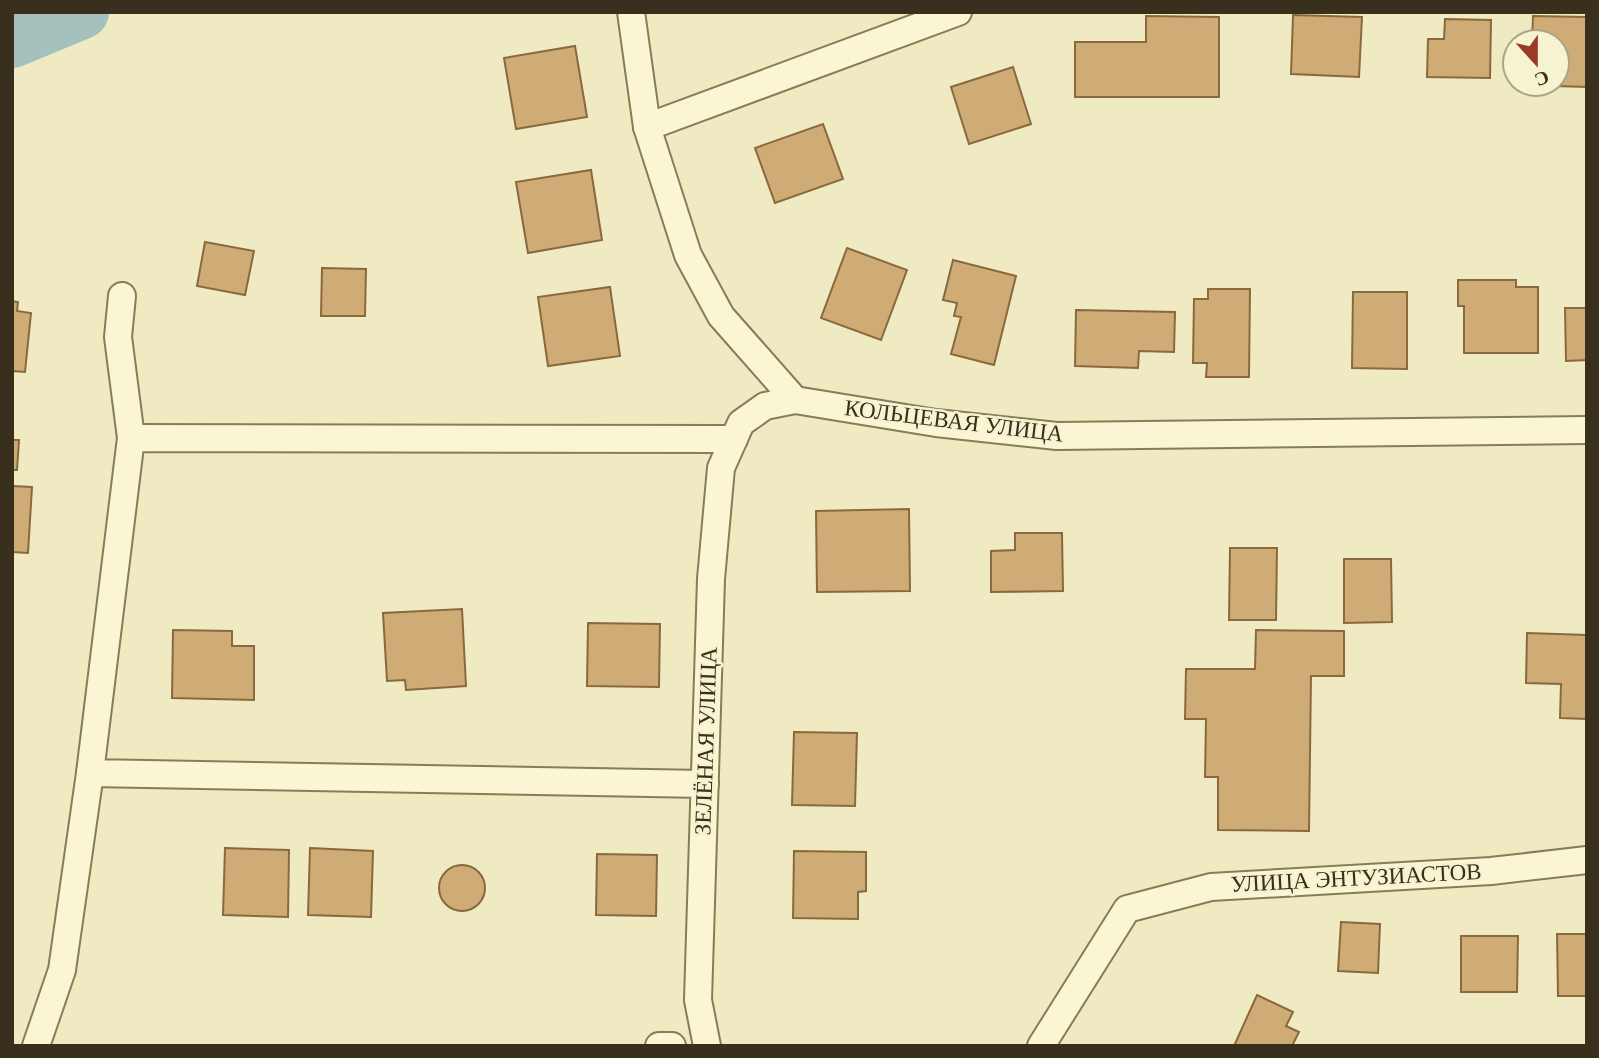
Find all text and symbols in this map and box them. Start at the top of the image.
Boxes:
north arrow [1501,28,1571,98]
text: С [1532,66,1552,91]
street label: КОЛЬЦЕВАЯ УЛИЦА [843,395,1065,447]
street label: ЗЕЛЁНАЯ УЛИЦА [690,646,722,836]
street label: УЛИЦА ЭНТУЗИАСТОВ [1230,859,1482,897]

